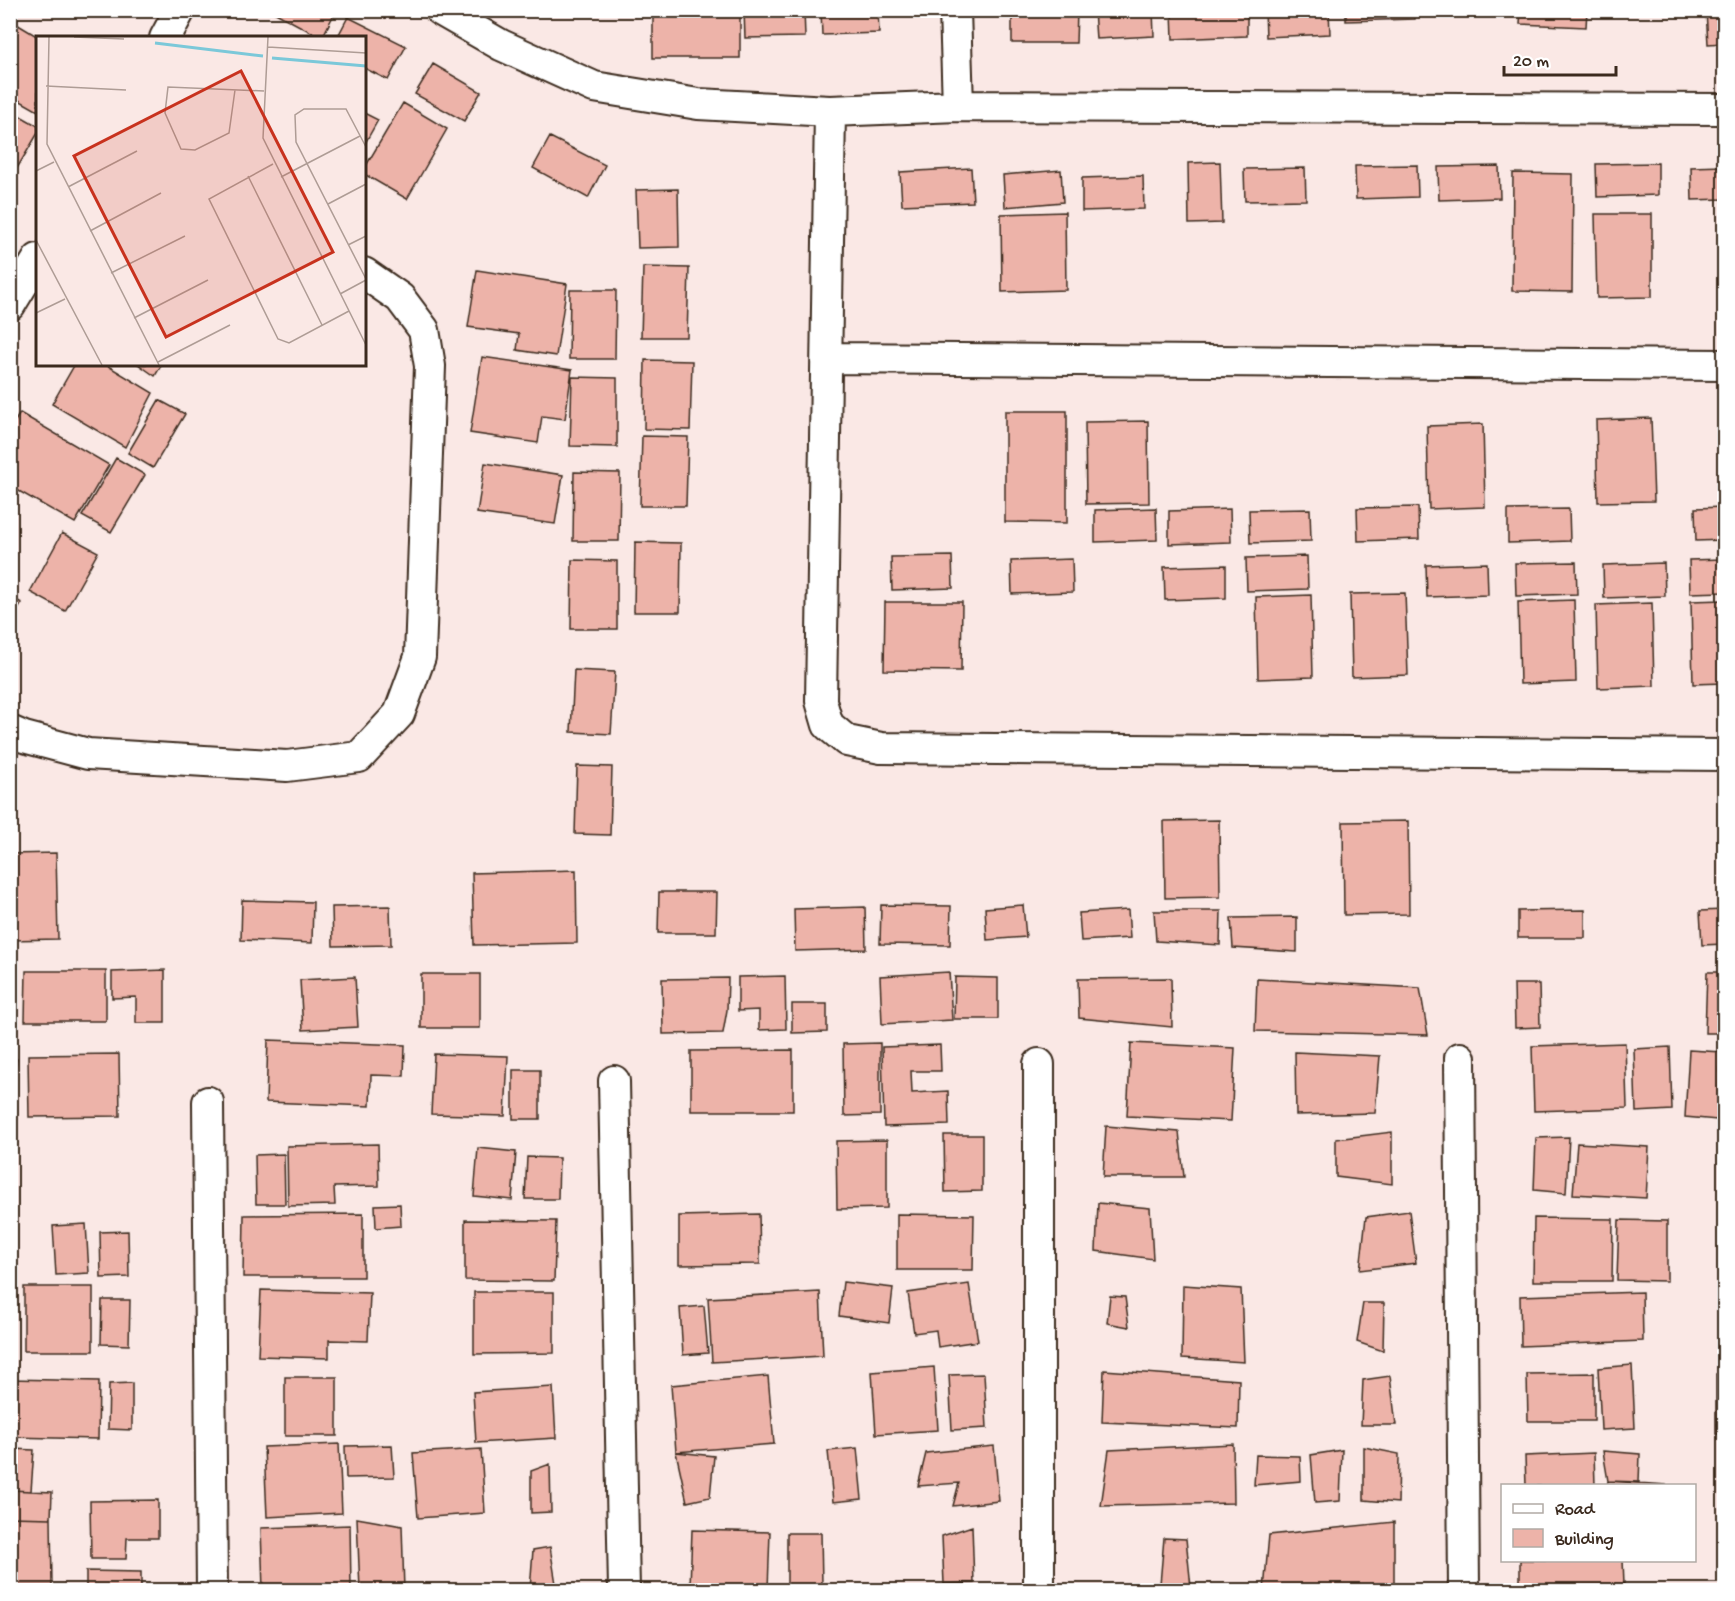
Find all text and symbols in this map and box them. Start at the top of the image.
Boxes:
inset map [36,36,366,366]
scale bar [1504,39,1616,77]
text: 20 m [1513,52,1549,73]
legend [1501,1484,1696,1562]
text: Road [1555,1500,1596,1521]
text: Building [1554,1530,1614,1551]

